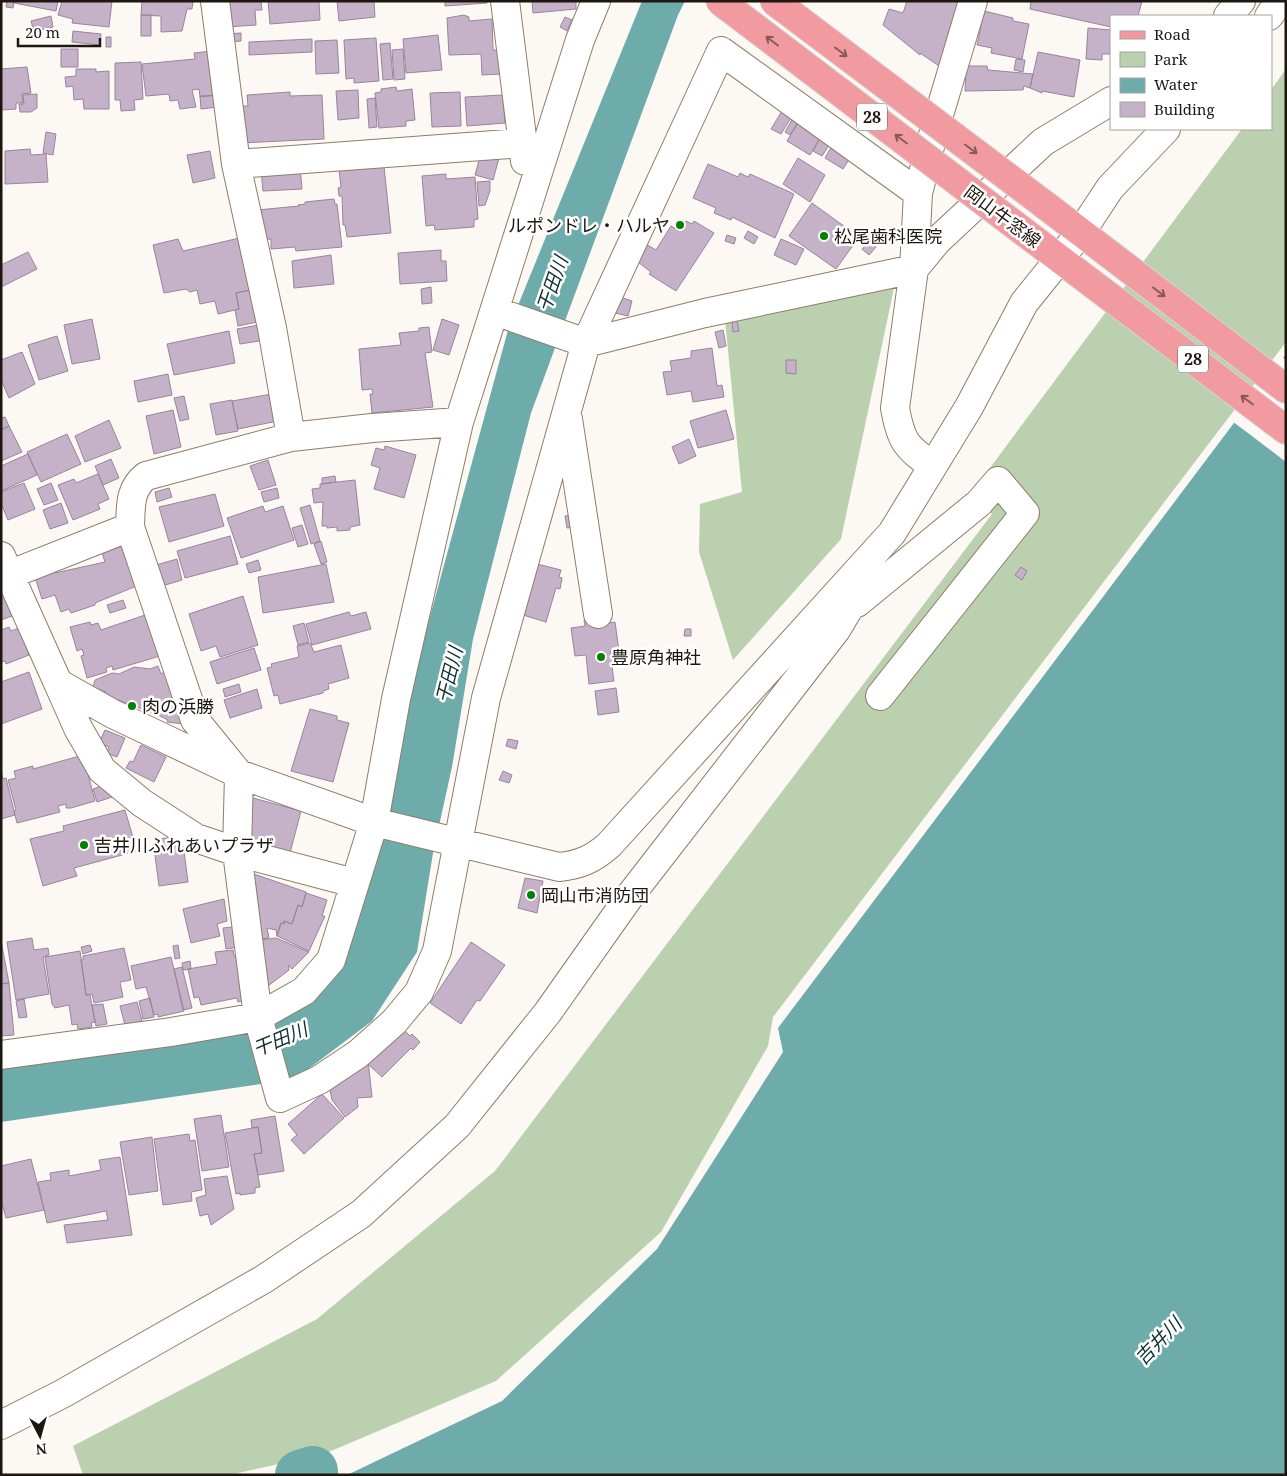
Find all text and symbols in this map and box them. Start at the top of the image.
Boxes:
scale bar [18,15,100,47]
legend [1110,15,1272,130]
text: 20 m [25,22,60,42]
text: Road [1154,24,1190,44]
one-way arrow [766,35,779,46]
one-way arrow [834,46,847,57]
text: Park [1154,49,1188,69]
text: Water [1154,74,1197,94]
text: Building [1154,99,1215,119]
road number: 28 [857,104,887,130]
one-way arrow [894,134,908,144]
one-way arrow [964,144,977,155]
street label: 岡山牛窓線 [960,179,1046,253]
place label: ルポンドレ・ハルヤ [508,213,670,237]
marker: ルポンドレ・ハルヤ [674,219,686,231]
place label: 松尾歯科医院 [834,224,942,248]
marker: 松尾歯科医院 [818,230,830,242]
water label: 干田川 [530,251,574,315]
one-way arrow [1152,286,1165,297]
road number: 28 [1178,346,1208,372]
one-way arrow [1241,395,1254,406]
water label: 干田川 [429,642,469,706]
place label: 豊原角神社 [611,645,701,669]
marker: 豊原角神社 [595,651,607,663]
place label: 肉の浜勝 [142,694,214,718]
marker: 肉の浜勝 [126,700,138,712]
place label: 吉井川ふれあいプラザ [94,833,274,857]
marker: 吉井川ふれあいプラザ [78,839,90,851]
place label: 岡山市消防団 [541,883,649,907]
marker: 岡山市消防団 [525,889,537,901]
water label: 干田川 [249,1015,313,1062]
water label: 吉井川 [1129,1310,1189,1371]
north arrow [15,1411,65,1461]
text: N [35,1439,48,1459]

